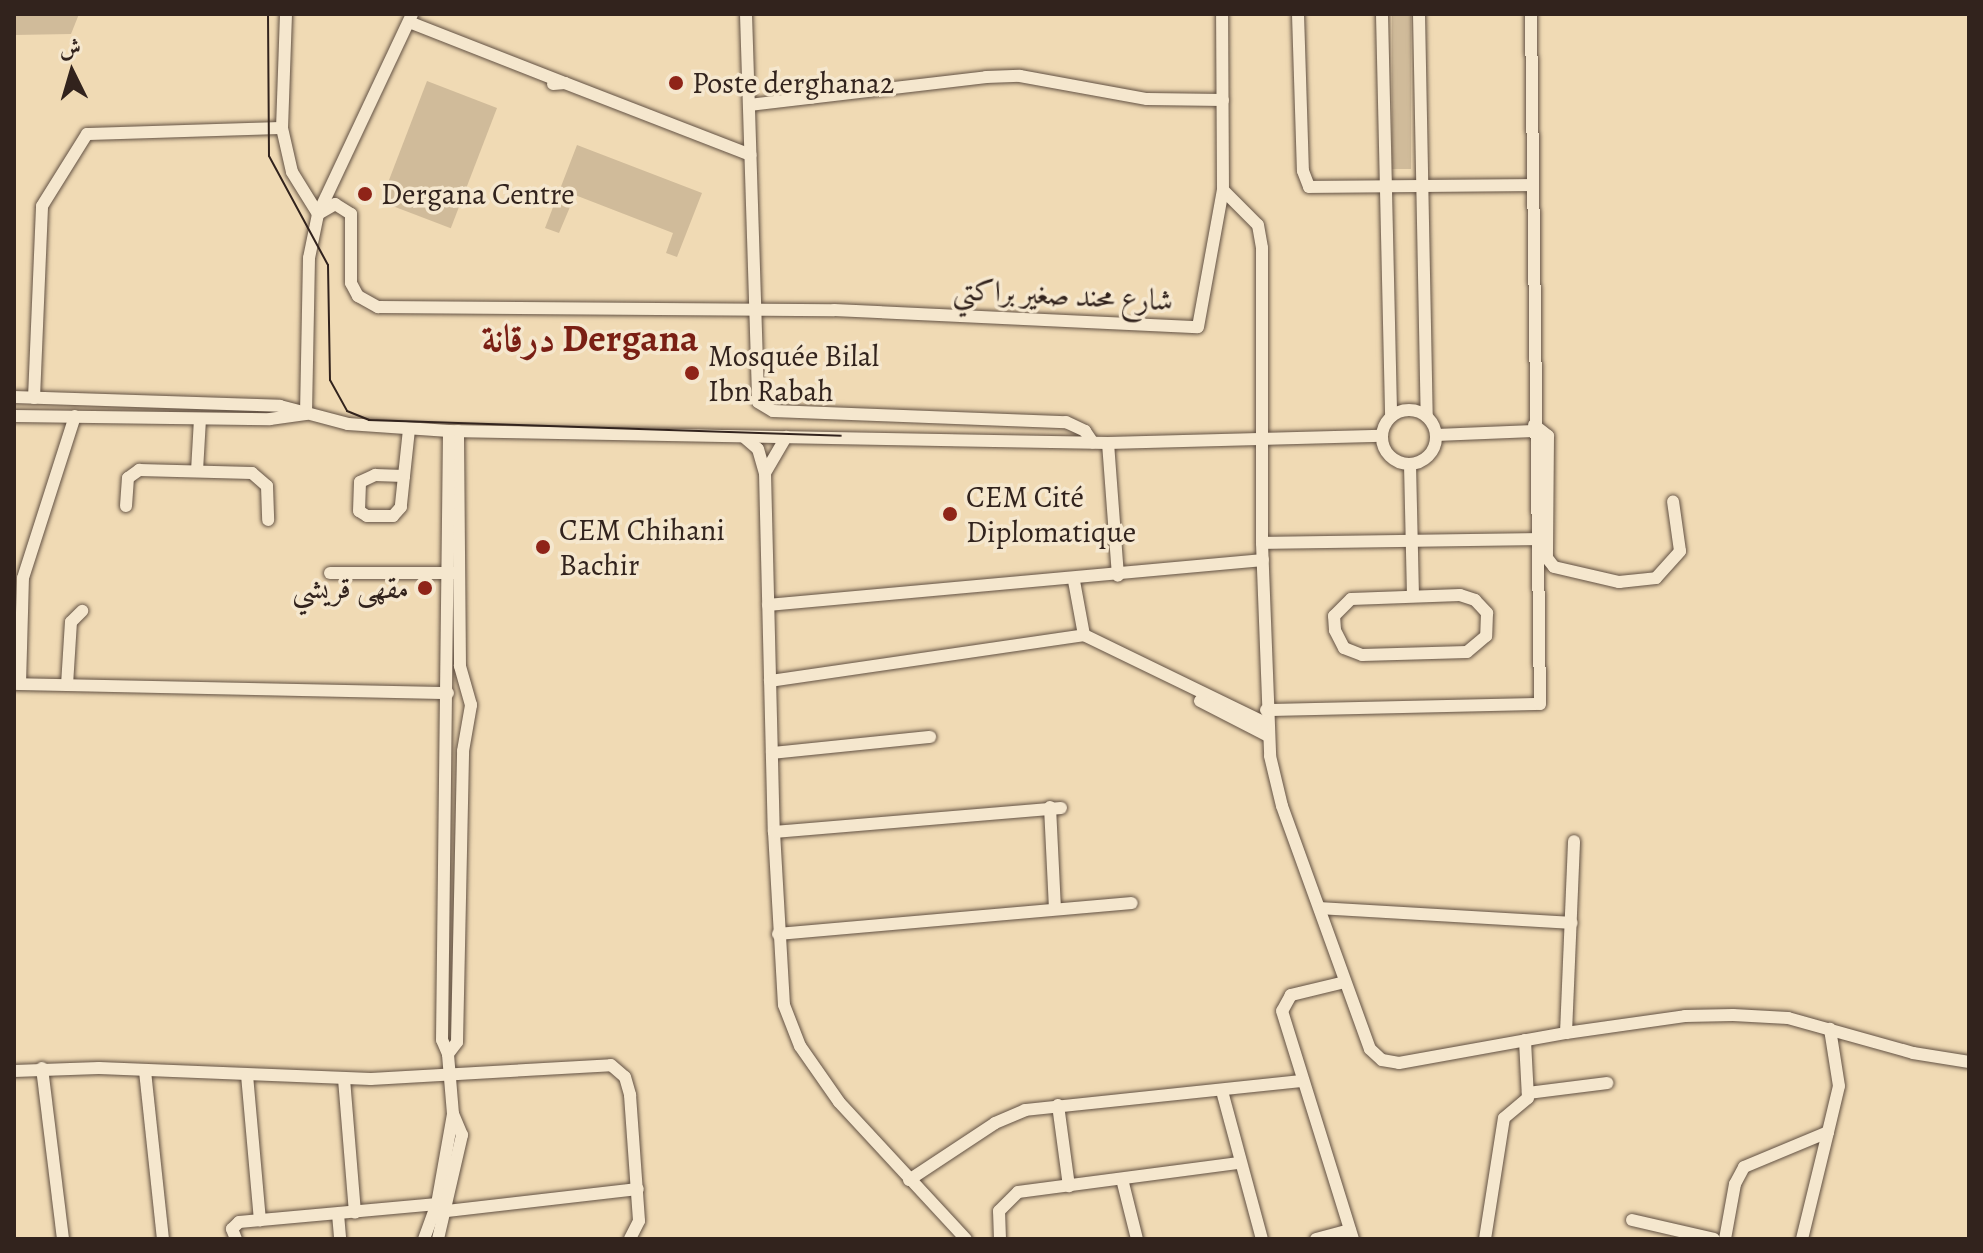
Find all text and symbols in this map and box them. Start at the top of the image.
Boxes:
north arrow [32,32,112,112]
text: ش [58,32,82,64]
place label: Poste derghana2 [692,65,894,101]
marker: Poste derghana2 [667,74,685,92]
place label: Dergana Centre [381,176,575,212]
marker: Dergana Centre [356,185,374,203]
street label: شارع محند صغير براكتي [952,271,1174,319]
district label: درقانة Dergana [482,316,698,362]
place label: Mosquée Bilal Ibn Rabah [708,338,879,408]
marker: Mosquée Bilal Ibn Rabah [683,364,701,382]
place label: CEM Cité Diplomatique [966,479,1136,550]
marker: CEM Cité Diplomatique [941,505,959,523]
place label: CEM Chihani Bachir [559,512,725,582]
marker: CEM Chihani Bachir [534,538,552,556]
place label: مقهى قريشي [292,570,409,606]
marker: مقهى قريشي [416,579,434,597]

